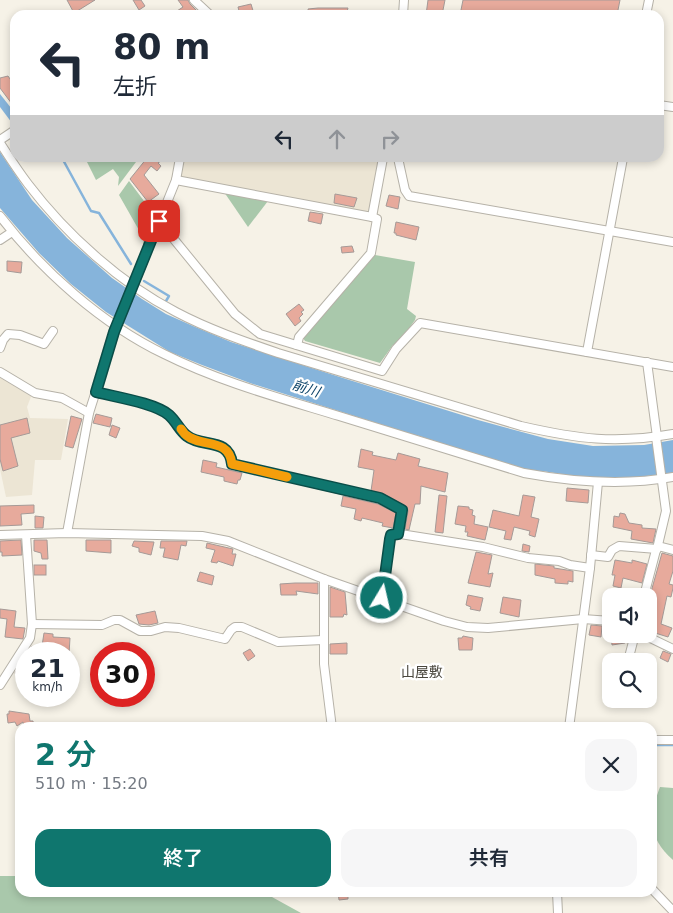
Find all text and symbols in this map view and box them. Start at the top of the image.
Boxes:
text: 80 m [113,27,210,67]
icon: left [30,30,95,95]
text: 左折 [113,74,157,99]
icon: left [270,125,298,153]
icon: ahead [323,125,351,153]
icon: right [376,125,404,153]
pin [138,200,180,242]
icon: arrive [145,207,173,235]
water label: 前川 [290,376,324,401]
position arrow [355,571,407,623]
map controls [602,588,657,708]
button: sound [602,588,657,643]
speed limit sign: 30 [90,642,155,707]
button: search [602,653,657,708]
text: 21 [30,654,65,683]
district label: 山屋敷 [401,664,443,680]
text: km/h [32,680,63,694]
text: 2 分 [35,737,96,772]
button: close [585,739,637,791]
text: 510 m · 15:20 [35,774,148,793]
button: 終了 [35,829,331,887]
button: 共有 [341,829,637,887]

